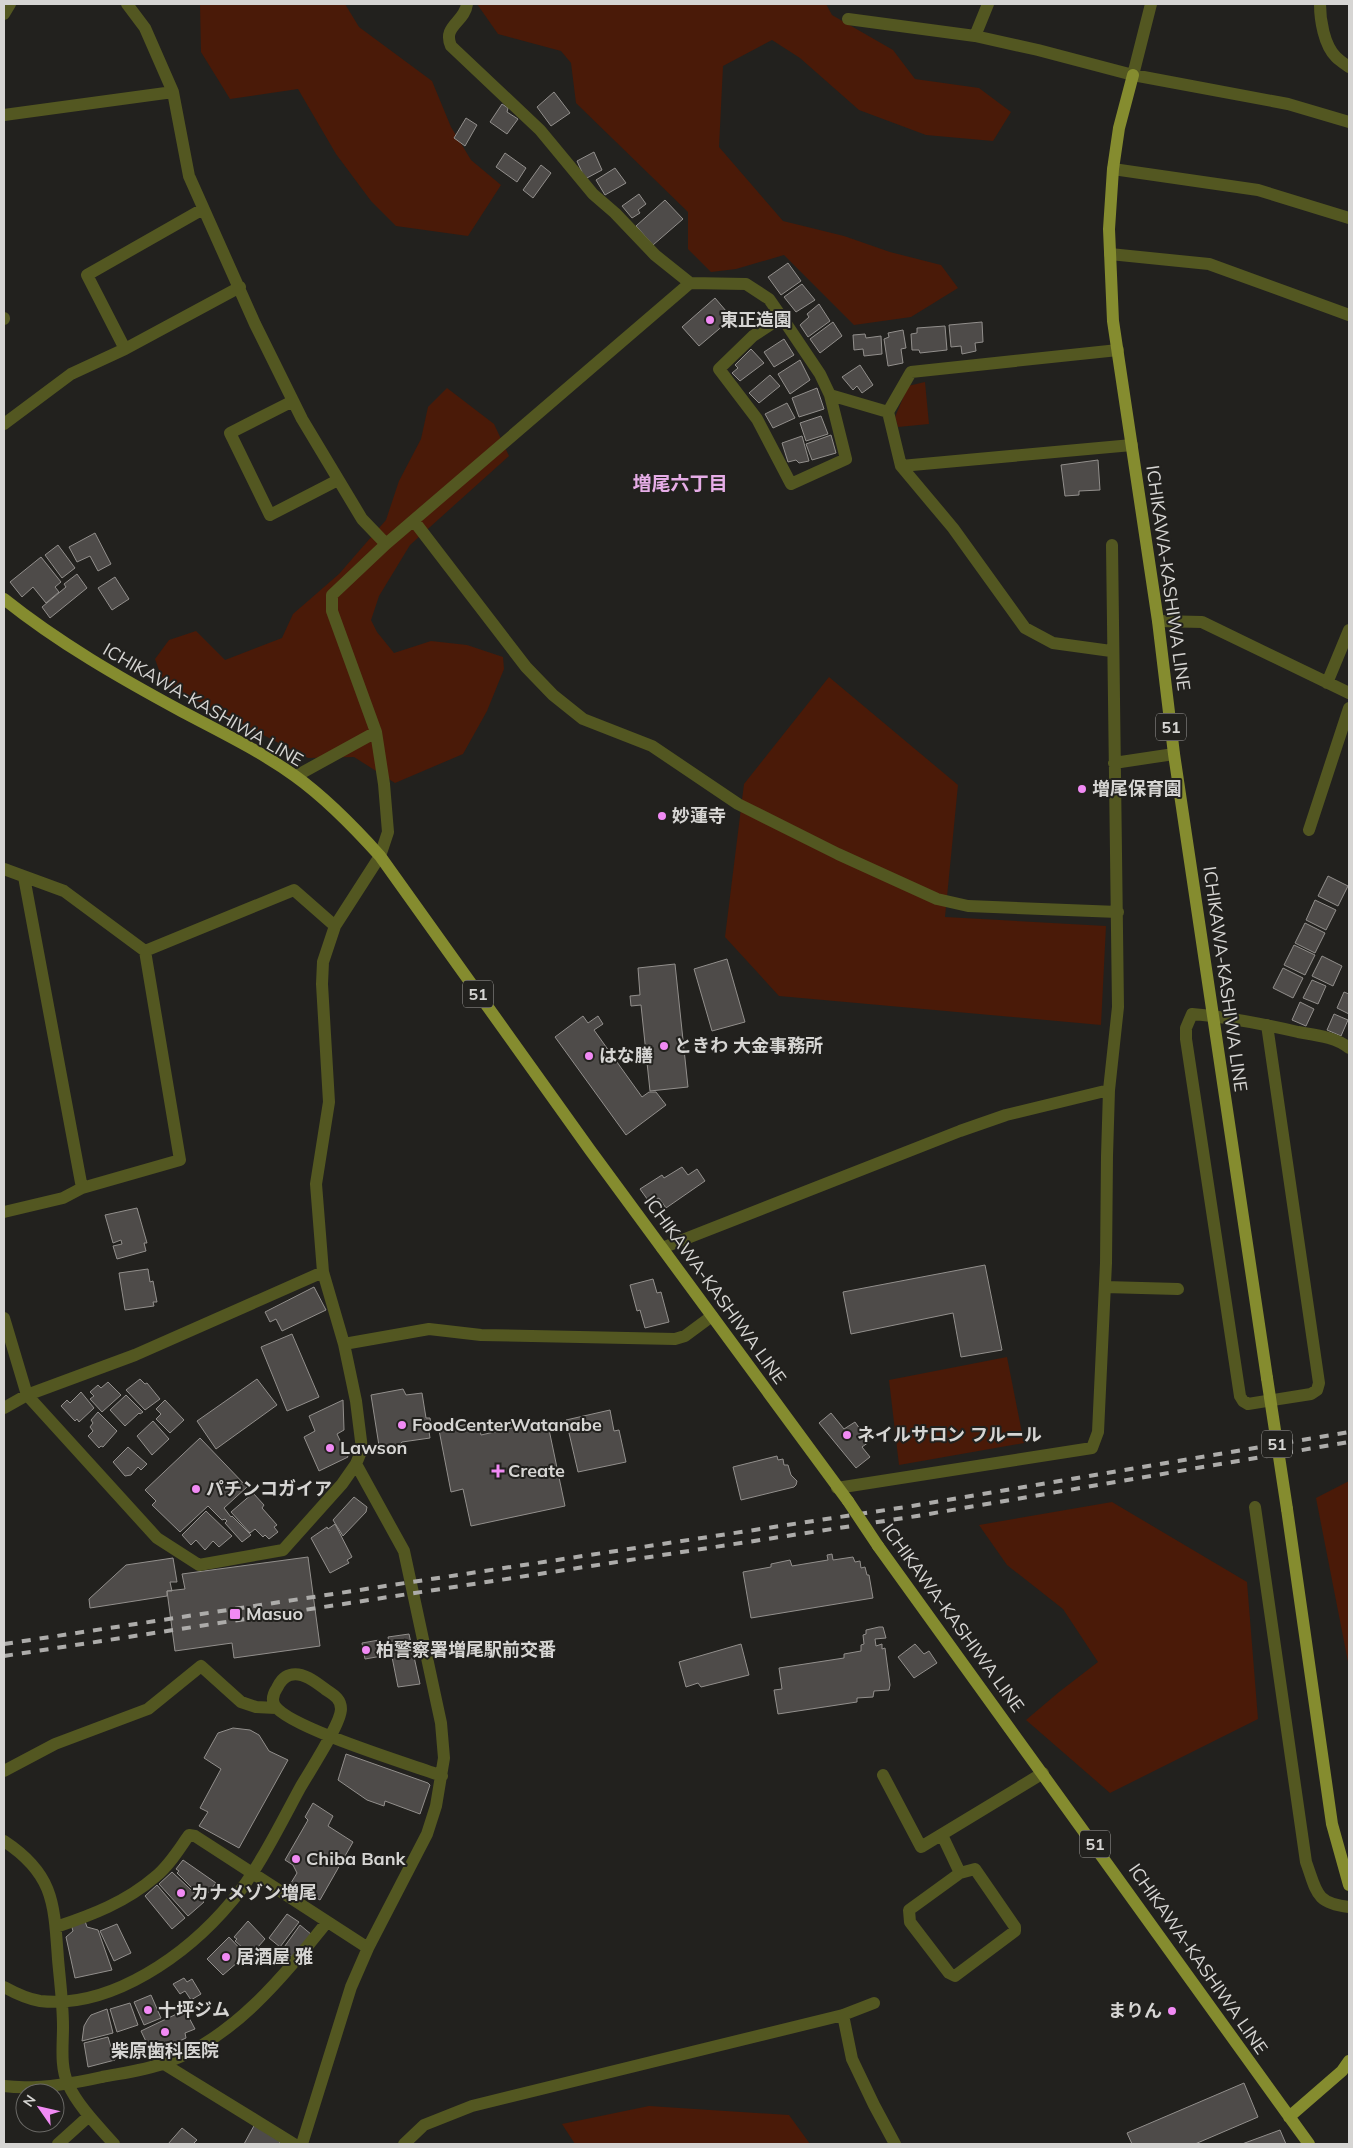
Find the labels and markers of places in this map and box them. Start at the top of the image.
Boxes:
place label: 東正造園 [720,308,792,331]
marker: 東正造園 [704,314,716,326]
place label: 増尾保育園 [1092,777,1182,800]
marker: 増尾保育園 [1076,783,1088,795]
place label: 妙蓮寺 [672,804,726,827]
marker: 妙蓮寺 [656,810,668,822]
place label: ときわ 大金事務所 [674,1034,823,1057]
marker: ときわ 大金事務所 [658,1040,670,1052]
place label: はな膳 [599,1044,653,1067]
marker: はな膳 [583,1050,595,1062]
place label: FoodCenterWatanabe [412,1413,602,1436]
marker: FoodCenterWatanabe [396,1419,408,1431]
place label: ネイルサロン フルール [857,1423,1042,1446]
marker: ネイルサロン フルール [841,1429,853,1441]
place label: Lawson [340,1436,407,1459]
marker: Lawson [324,1442,336,1454]
place label: Create [508,1459,565,1482]
marker: Create [492,1465,504,1477]
place label: パチンコガイア [206,1477,332,1500]
marker: パチンコガイア [190,1483,202,1495]
place label: Masuo [246,1602,303,1625]
marker: Masuo [228,1607,242,1621]
place label: 柏警察署増尾駅前交番 [376,1638,556,1661]
marker: 柏警察署増尾駅前交番 [360,1644,372,1656]
place label: Chiba Bank [306,1847,407,1870]
marker: Chiba Bank [290,1853,302,1865]
place label: カナメゾン増尾 [191,1881,317,1904]
marker: カナメゾン増尾 [175,1887,187,1899]
place label: 居酒屋 雅 [236,1945,313,1968]
marker: 居酒屋 雅 [220,1951,232,1963]
place label: 十坪ジム [158,1998,230,2021]
place label: まりん [1108,1999,1162,2022]
marker: 十坪ジム [142,2004,154,2016]
marker: まりん [1166,2005,1178,2017]
marker: 柴原歯科医院 [159,2026,171,2038]
place label: 柴原歯科医院 [111,2039,219,2062]

